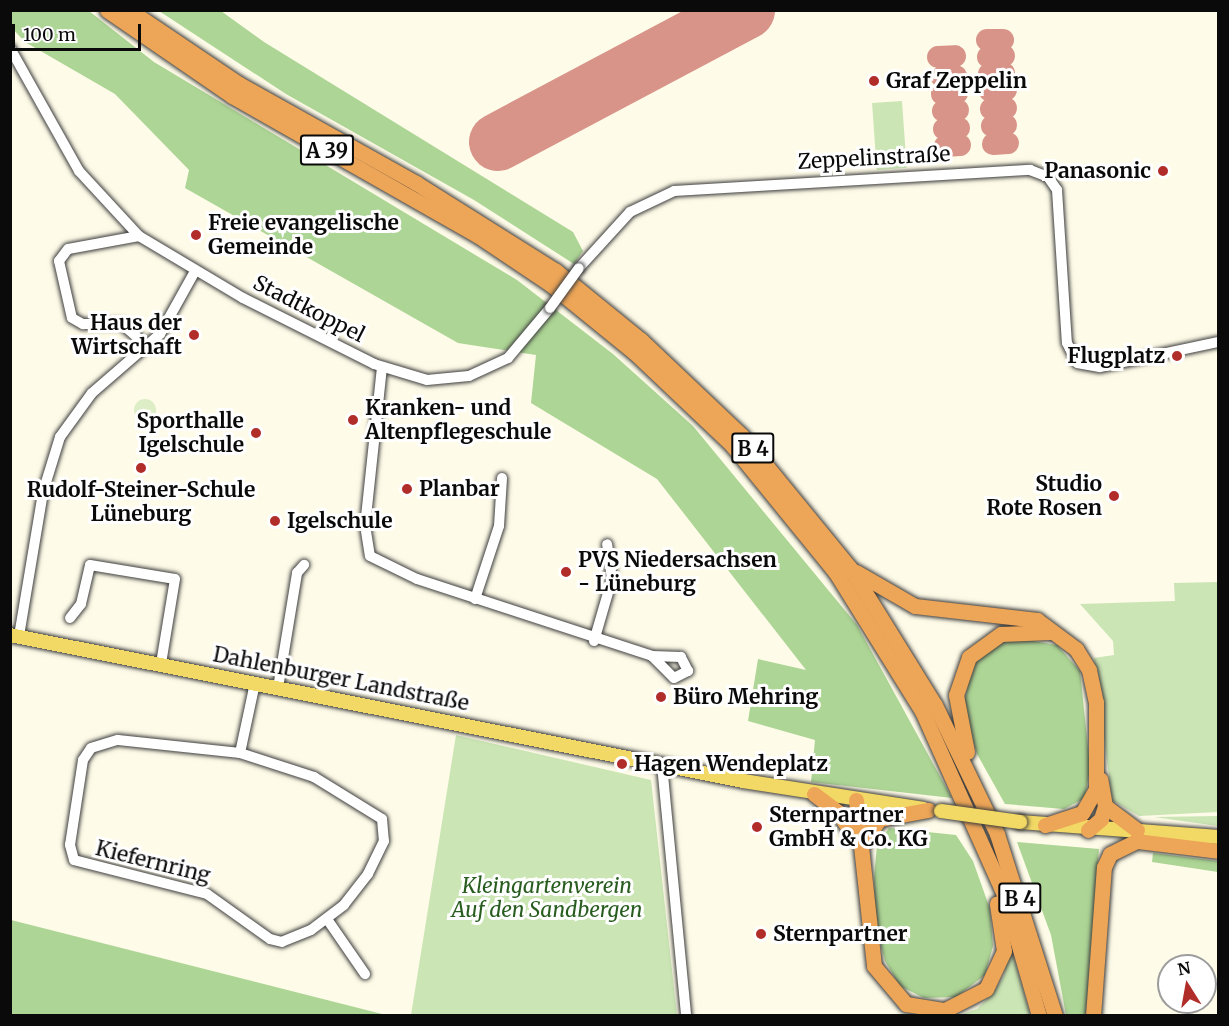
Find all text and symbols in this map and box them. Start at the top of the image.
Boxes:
scale bar [15,12,144,50]
text: 100 m [23,23,76,46]
place label: Graf Zeppelin [886,68,1027,94]
marker: Graf Zeppelin [867,74,881,88]
road number: A 39 [298,133,356,167]
street label: Zeppelinstraße [797,141,951,175]
place label: Panasonic [1044,158,1151,184]
marker: Panasonic [1156,164,1170,178]
place label: Freie evangelische Gemeinde [208,210,399,260]
marker: Freie evangelische Gemeinde [189,228,203,242]
street label: Stadtkoppel [249,270,369,348]
place label: Haus der Wirtschaft [71,310,182,360]
marker: Haus der Wirtschaft [187,328,201,342]
place label: Flugplatz [1067,343,1165,369]
marker: Flugplatz [1170,349,1184,363]
place label: Kranken- und Altenpflegeschule [365,395,551,445]
place label: Sporthalle Igelschule [136,408,244,458]
marker: Kranken- und Altenpflegeschule [346,413,360,427]
marker: Sporthalle Igelschule [249,426,263,440]
road number: B 4 [730,431,776,465]
marker: Rudolf-Steiner-Schule Lüneburg [134,461,148,475]
place label: Studio Rote Rosen [986,471,1102,521]
place label: Planbar [419,476,500,502]
place label: Rudolf-Steiner-Schule Lüneburg [27,477,255,527]
marker: Planbar [400,482,414,496]
marker: Studio Rote Rosen [1107,489,1121,503]
place label: Igelschule [287,508,392,534]
marker: Igelschule [268,514,282,528]
place label: PVS Niedersachsen - Lüneburg [578,547,777,597]
marker: PVS Niedersachsen - Lüneburg [559,565,573,579]
street label: Dahlenburger Landstraße [211,642,471,716]
place label: Büro Mehring [673,684,818,710]
marker: Büro Mehring [654,690,668,704]
place label: Hagen Wendeplatz [634,751,828,777]
marker: Hagen Wendeplatz [615,757,629,771]
place label: Sternpartner GmbH & Co. KG [769,802,928,852]
marker: Sternpartner GmbH & Co. KG [750,820,764,834]
street label: Kiefernring [93,836,213,888]
park label: Kleingartenverein Auf den Sandbergen [452,873,642,923]
road number: B 4 [998,881,1042,915]
place label: Sternpartner [773,921,907,947]
marker: Sternpartner [754,927,768,941]
north arrow [1157,954,1217,1014]
text: N [1176,957,1192,979]

